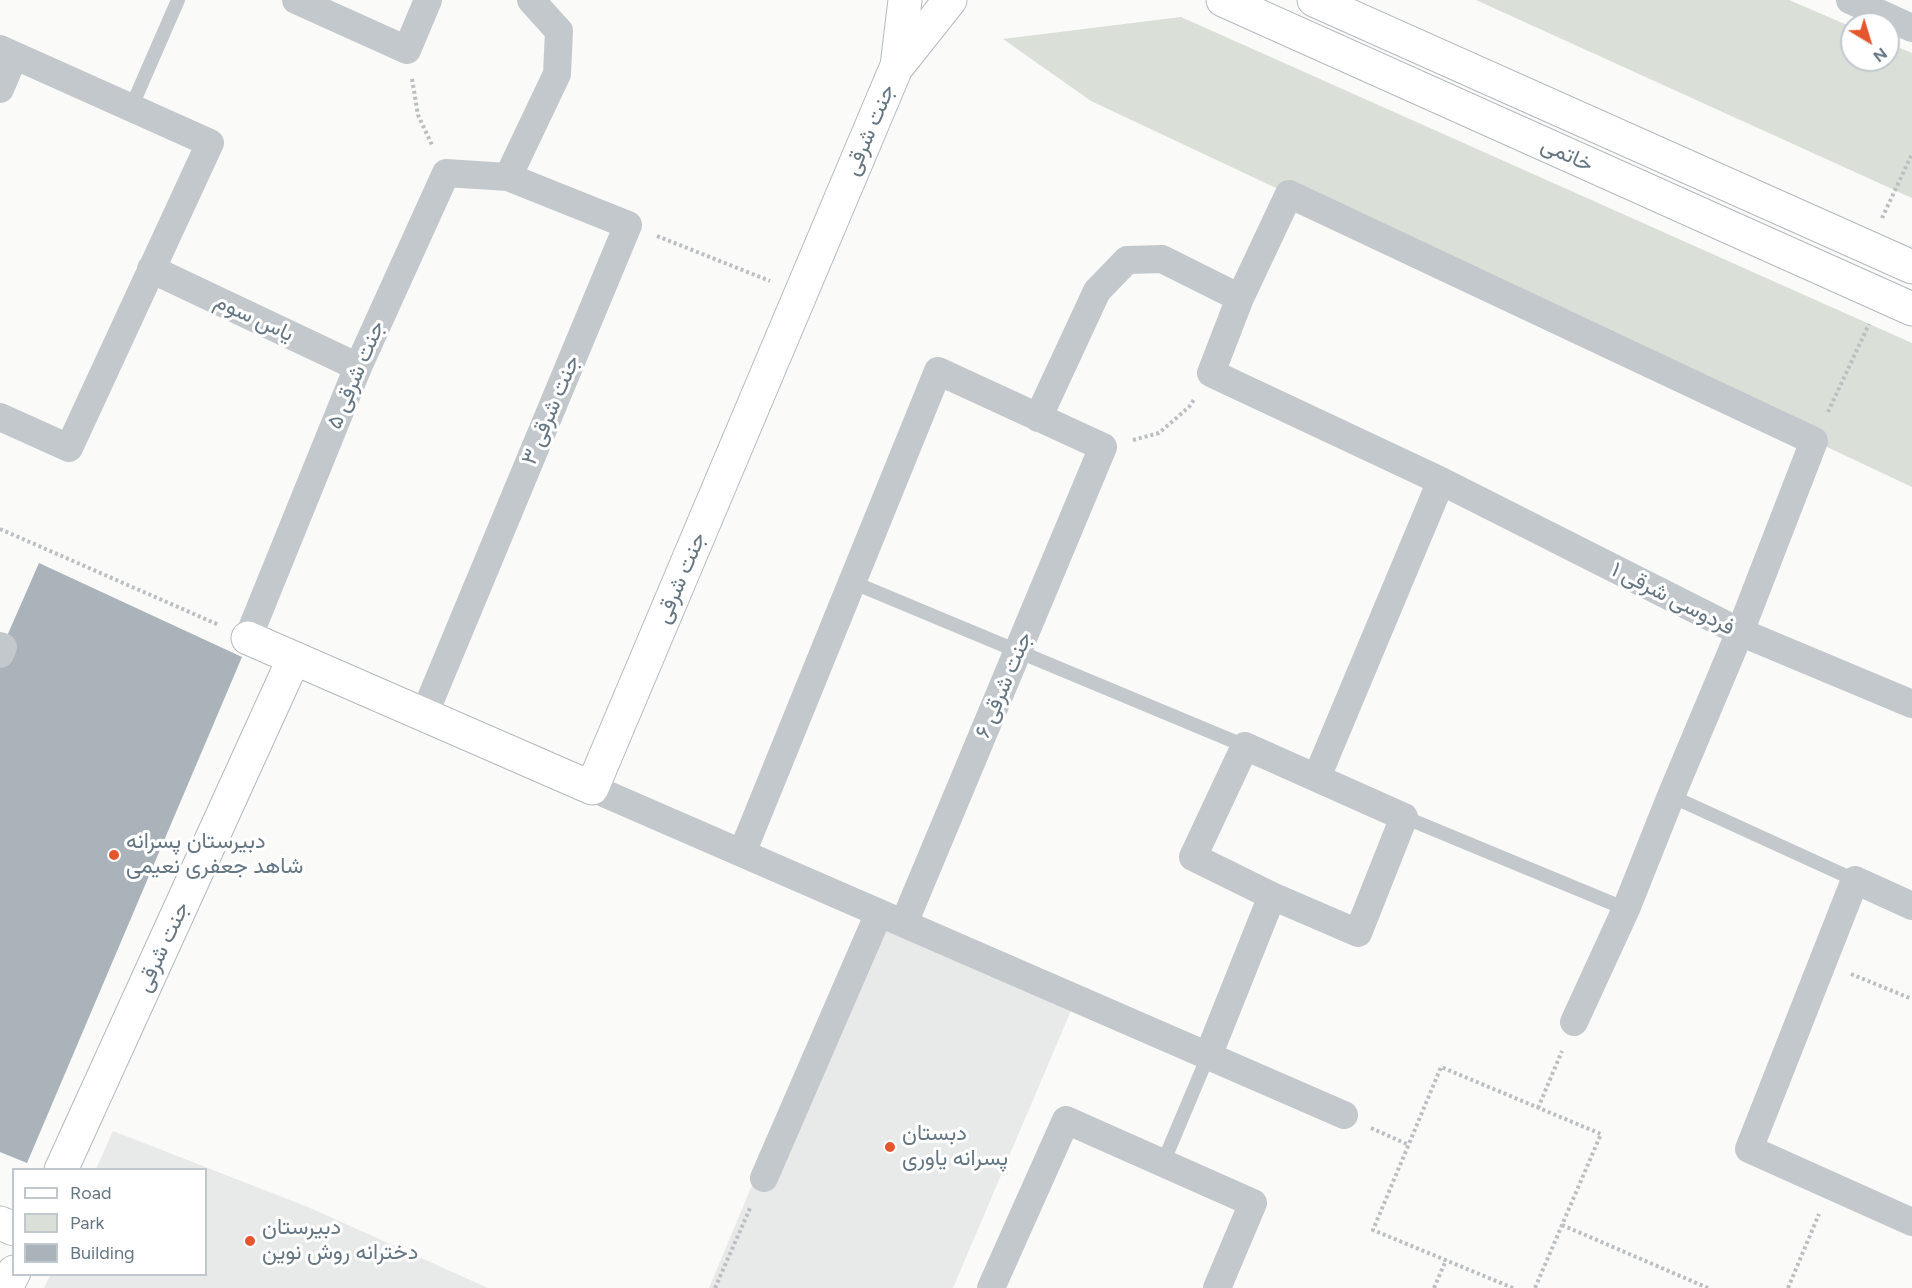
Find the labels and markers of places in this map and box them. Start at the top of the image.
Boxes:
place label: دبیرستان پسرانه شاهد جعفری نعیمی [126,829,303,880]
marker: دبیرستان پسرانه شاهد جعفری نعیمی [107,848,121,862]
place label: دبستان پسرانه یاوری [902,1121,1008,1172]
marker: دبستان پسرانه یاوری [883,1140,897,1154]
place label: دبیرستان دخترانه روش نوین [262,1215,418,1266]
marker: دبیرستان دخترانه روش نوین [243,1234,257,1248]

